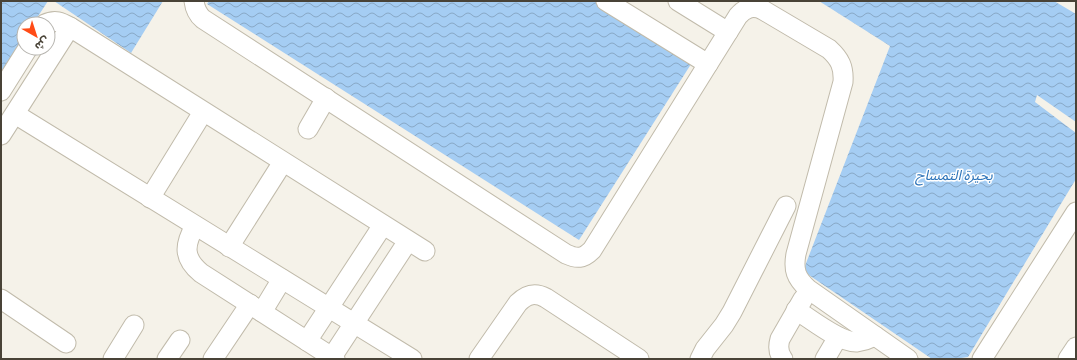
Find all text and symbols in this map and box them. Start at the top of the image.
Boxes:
north arrow [16,16,56,56]
text: ش [32,34,53,54]
water label: بحيرة التمساح [915,166,993,186]

